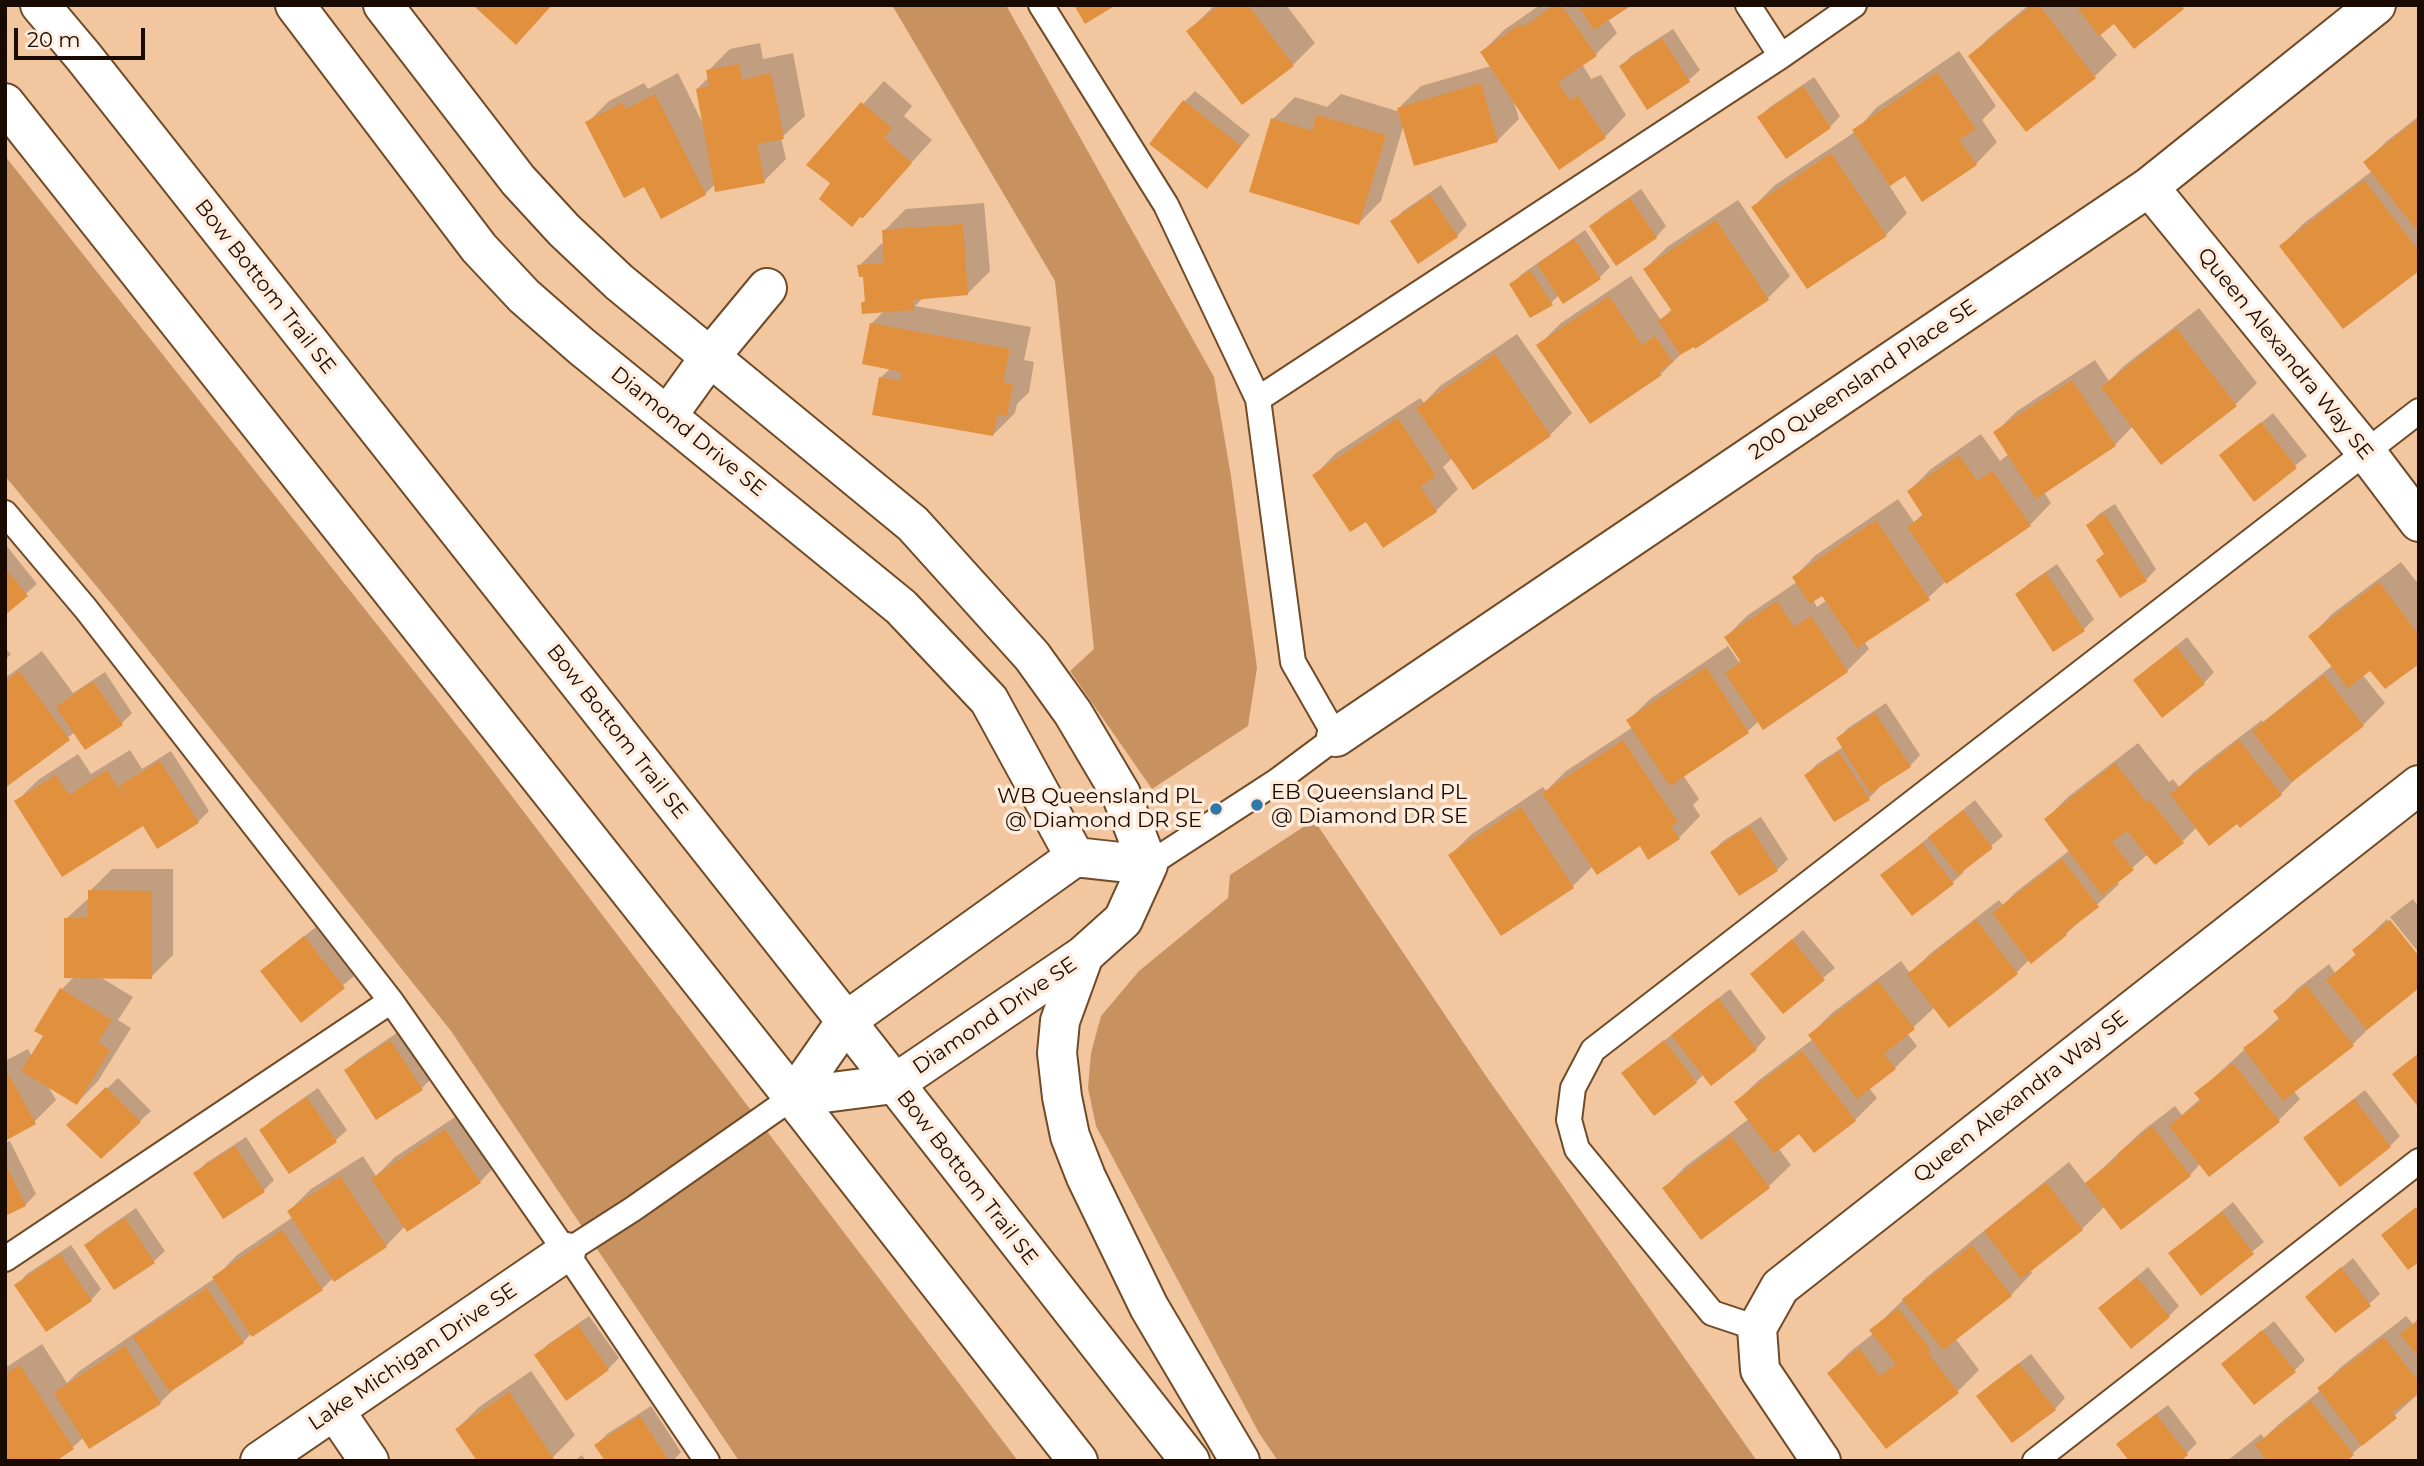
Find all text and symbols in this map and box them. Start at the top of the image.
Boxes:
scale bar [18,14,149,58]
text: 20 m [27,27,81,52]
street label: Bow Bottom Trail SE [189,195,341,379]
street label: Queen Alexandra Way SE [2192,243,2378,465]
street label: 200 Queensland Place SE [1745,294,1981,466]
street label: Diamond Drive SE [605,362,771,502]
street label: Bow Bottom Trail SE [541,640,693,824]
place label: EB Queensland PL @ Diamond DR SE [1271,780,1468,830]
place label: WB Queensland PL @ Diamond DR SE [997,784,1202,834]
marker: EB Queensland PL @ Diamond DR SE [1249,797,1265,813]
marker: WB Queensland PL @ Diamond DR SE [1208,801,1224,817]
street label: Diamond Drive SE [908,952,1082,1080]
street label: Queen Alexandra Way SE [1909,1005,2133,1189]
street label: Bow Bottom Trail SE [891,1086,1043,1270]
street label: Lake Michigan Drive SE [304,1278,522,1436]

